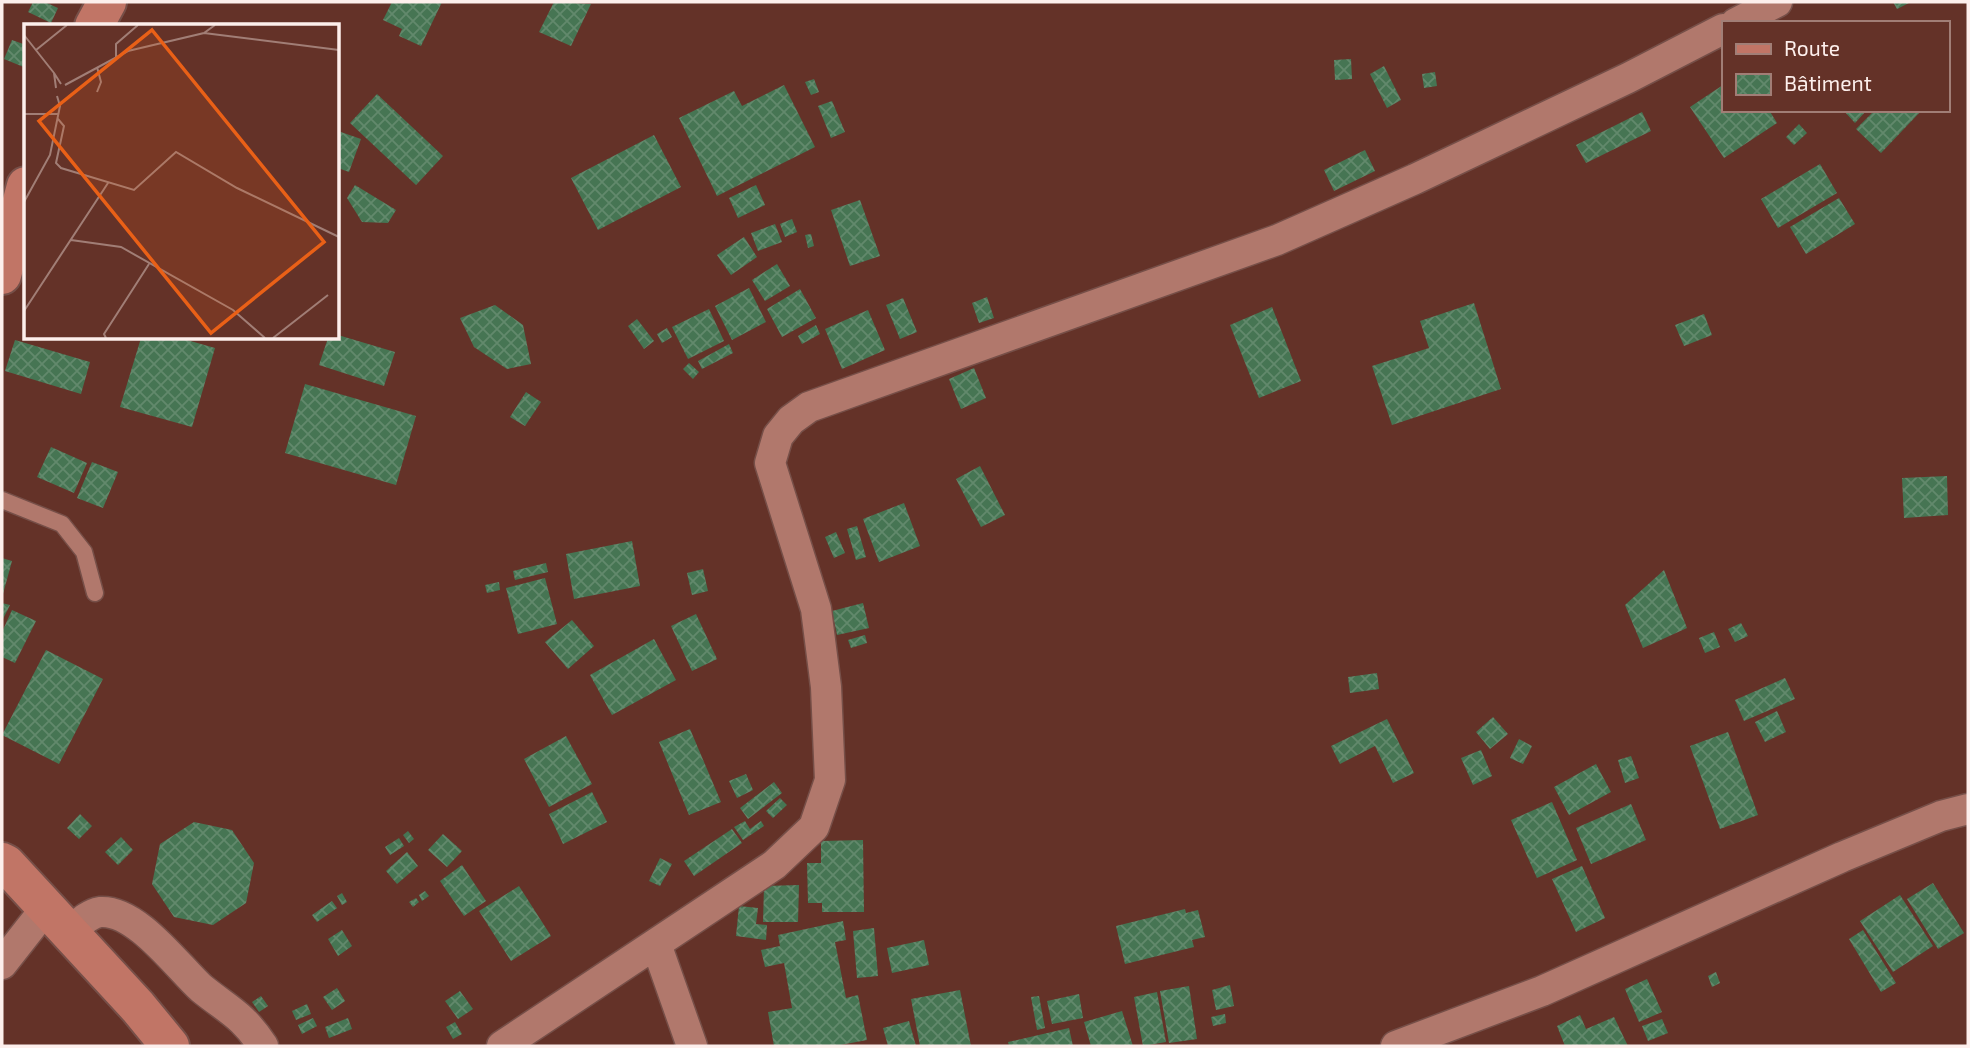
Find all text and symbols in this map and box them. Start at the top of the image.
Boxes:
legend [1722,21,1949,112]
inset map [24,24,340,340]
text: Route [1784,35,1840,60]
text: Bâtiment [1784,70,1872,95]

